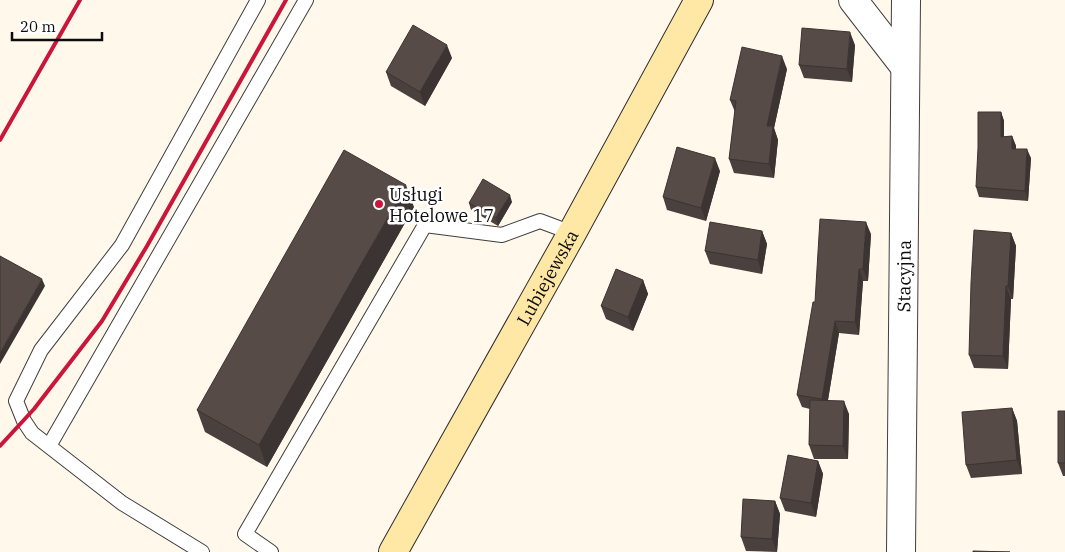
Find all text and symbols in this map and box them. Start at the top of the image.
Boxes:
scale bar [12,10,102,42]
text: 20 m [20,17,56,36]
place label: Usługi Hotelowe 17 [389,183,494,227]
marker: Usługi Hotelowe 17 [373,198,385,210]
street label: Lubiejewska [511,225,583,329]
street label: Stacyjna [892,239,915,312]

